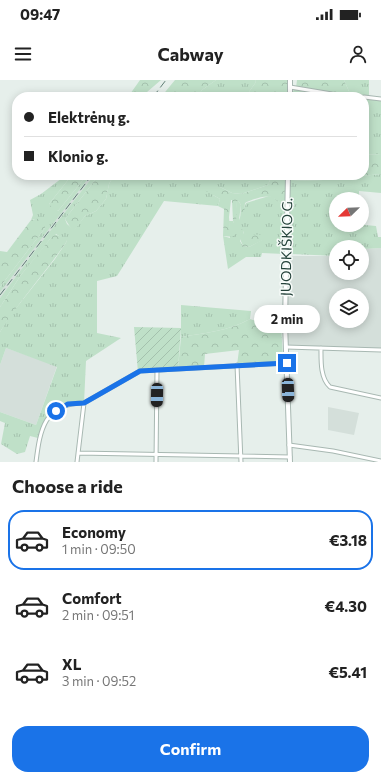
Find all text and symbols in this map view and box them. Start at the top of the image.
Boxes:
text: 09:47 [20,5,60,23]
icon: menu [12,43,34,65]
text: Cabway [157,43,224,65]
icon: person [347,43,369,65]
text: Elektrėnų g. [48,108,130,126]
text: Klonio g. [48,147,108,165]
north arrow [329,192,369,232]
map controls [329,192,369,328]
street label: JUODKIŠKIO G. [277,198,295,296]
button: locate [329,240,369,280]
button: layers [329,288,369,328]
callout: 2 min [254,305,320,333]
text: 2 min [271,311,303,327]
route end [278,354,296,372]
car [282,378,294,402]
car [151,383,163,407]
route start [47,402,65,420]
text: Choose a ride [12,475,123,497]
icon: car [14,522,50,558]
text: Economy [62,523,126,541]
text: €3.18 [329,531,367,549]
text: 1 min · 09:50 [62,541,136,557]
icon: car [14,588,50,624]
text: Comfort [62,589,122,607]
text: €4.30 [325,597,367,615]
text: 2 min · 09:51 [62,607,134,623]
icon: car [14,654,50,690]
text: XL [62,655,81,673]
text: €5.41 [329,663,367,681]
text: 3 min · 09:52 [62,673,136,689]
button: Confirm [12,726,369,772]

